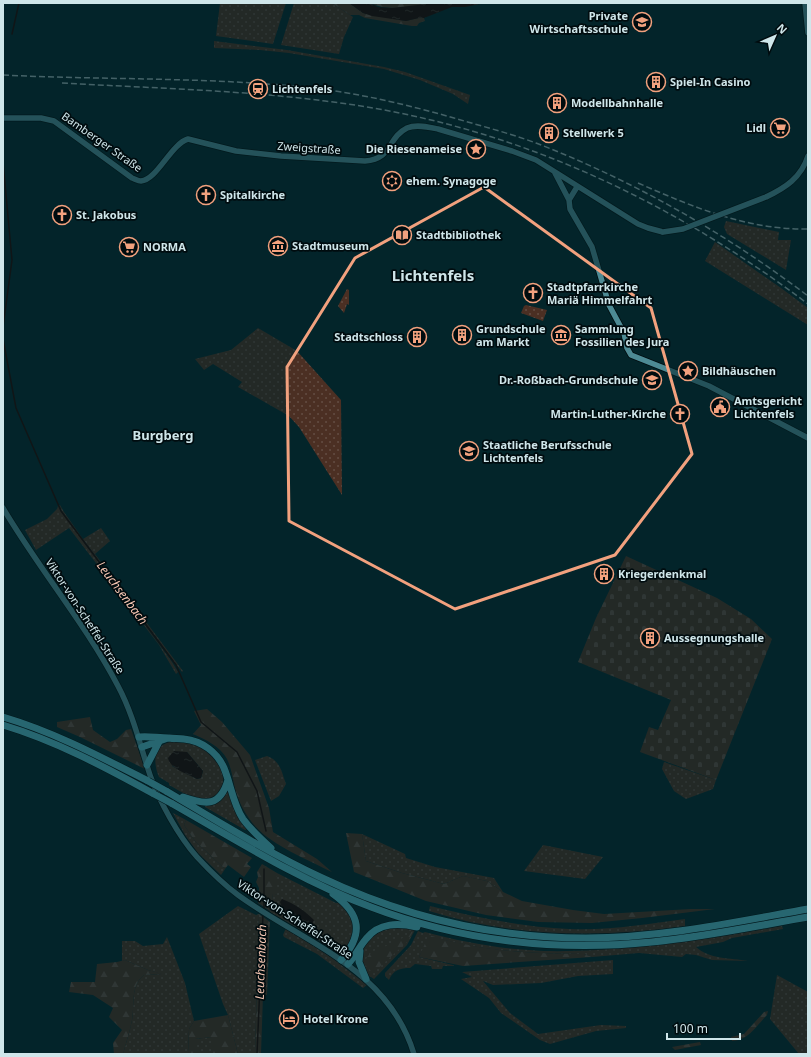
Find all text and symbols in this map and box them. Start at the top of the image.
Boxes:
place label: Private Wirtschaftsschule [530,8,628,36]
school or university icon: Private Wirtschaftsschule [631,11,653,33]
north arrow [755,16,795,56]
text: N [774,20,791,37]
building icon: Spiel-In Casino [645,71,667,93]
place label: Spiel-In Casino [670,74,751,89]
station icon: Lichtenfels [247,78,269,100]
place label: Lichtenfels [272,81,333,96]
building icon: Modellbahnhalle [546,92,568,114]
place label: Modellbahnhalle [571,95,663,110]
street label: Bamberger Straße [59,108,146,175]
supermarket icon: Lidl [769,117,791,139]
place label: Lidl [746,120,766,135]
building icon: Stellwerk 5 [538,122,560,144]
place label: Stellwerk 5 [563,125,624,140]
street label: Zweigstraße [277,138,341,157]
place icon: Die Riesenameise [465,138,487,160]
place label: Die Riesenameise [366,141,462,156]
synagogue icon: ehem. Synagoge [381,170,403,192]
place label: ehem. Synagoge [406,173,497,188]
church icon: Spitalkirche [195,184,217,206]
place label: Spitalkirche [220,187,286,202]
church icon: St. Jakobus [51,204,73,226]
place label: St. Jakobus [76,207,137,222]
library icon: Stadtbibliothek [391,224,413,246]
place label: Stadtbibliothek [416,227,501,242]
museum icon: Stadtmuseum [267,235,289,257]
supermarket icon: NORMA [118,236,140,258]
place label: Stadtmuseum [292,238,369,253]
place label: NORMA [143,239,186,254]
district label: Lichtenfels [392,265,474,285]
place label: Stadtpfarrkirche Mariä Himmelfahrt [547,279,653,307]
church icon: Stadtpfarrkirche Mariä Himmelfahrt [522,282,544,304]
place label: Grundschule am Markt [476,321,546,349]
place label: Sammlung Fossilien des Jura [575,321,669,349]
building icon: Grundschule am Markt [451,324,473,346]
museum icon: Sammlung Fossilien des Jura [550,324,572,346]
building icon: Stadtschloss [406,326,428,348]
place label: Stadtschloss [334,329,403,344]
place icon: Bildhäuschen [677,360,699,382]
place label: Bildhäuschen [702,363,776,378]
school or university icon: Dr.-Roßbach-Grundschule [641,369,663,391]
place label: Dr.-Roßbach-Grundschule [499,372,638,387]
place label: Amtsgericht Lichtenfels [734,393,802,421]
public building icon: Amtsgericht Lichtenfels [709,396,731,418]
church icon: Martin-Luther-Kirche [669,403,691,425]
place label: Martin-Luther-Kirche [550,406,666,421]
district label: Burgberg [133,426,193,444]
place label: Staatliche Berufsschule Lichtenfels [483,437,612,465]
school or university icon: Staatliche Berufsschule Lichtenfels [458,440,480,462]
street label: Viktor-von-Scheffel-Straße [42,555,128,676]
water label: Leuchsenbach [93,558,152,628]
building icon: Kriegerdenkmal [593,563,615,585]
place label: Kriegerdenkmal [618,566,706,581]
building icon: Aussegnungshalle [639,627,661,649]
place label: Aussegnungshalle [664,630,765,645]
street label: Viktor-von-Scheffel-Straße [235,876,356,962]
water label: Leuchsenbach [251,924,270,1000]
hotel icon: Hotel Krone [278,1008,300,1030]
place label: Hotel Krone [303,1011,369,1026]
scale bar [667,1015,740,1041]
text: 100 m [673,1020,708,1037]

